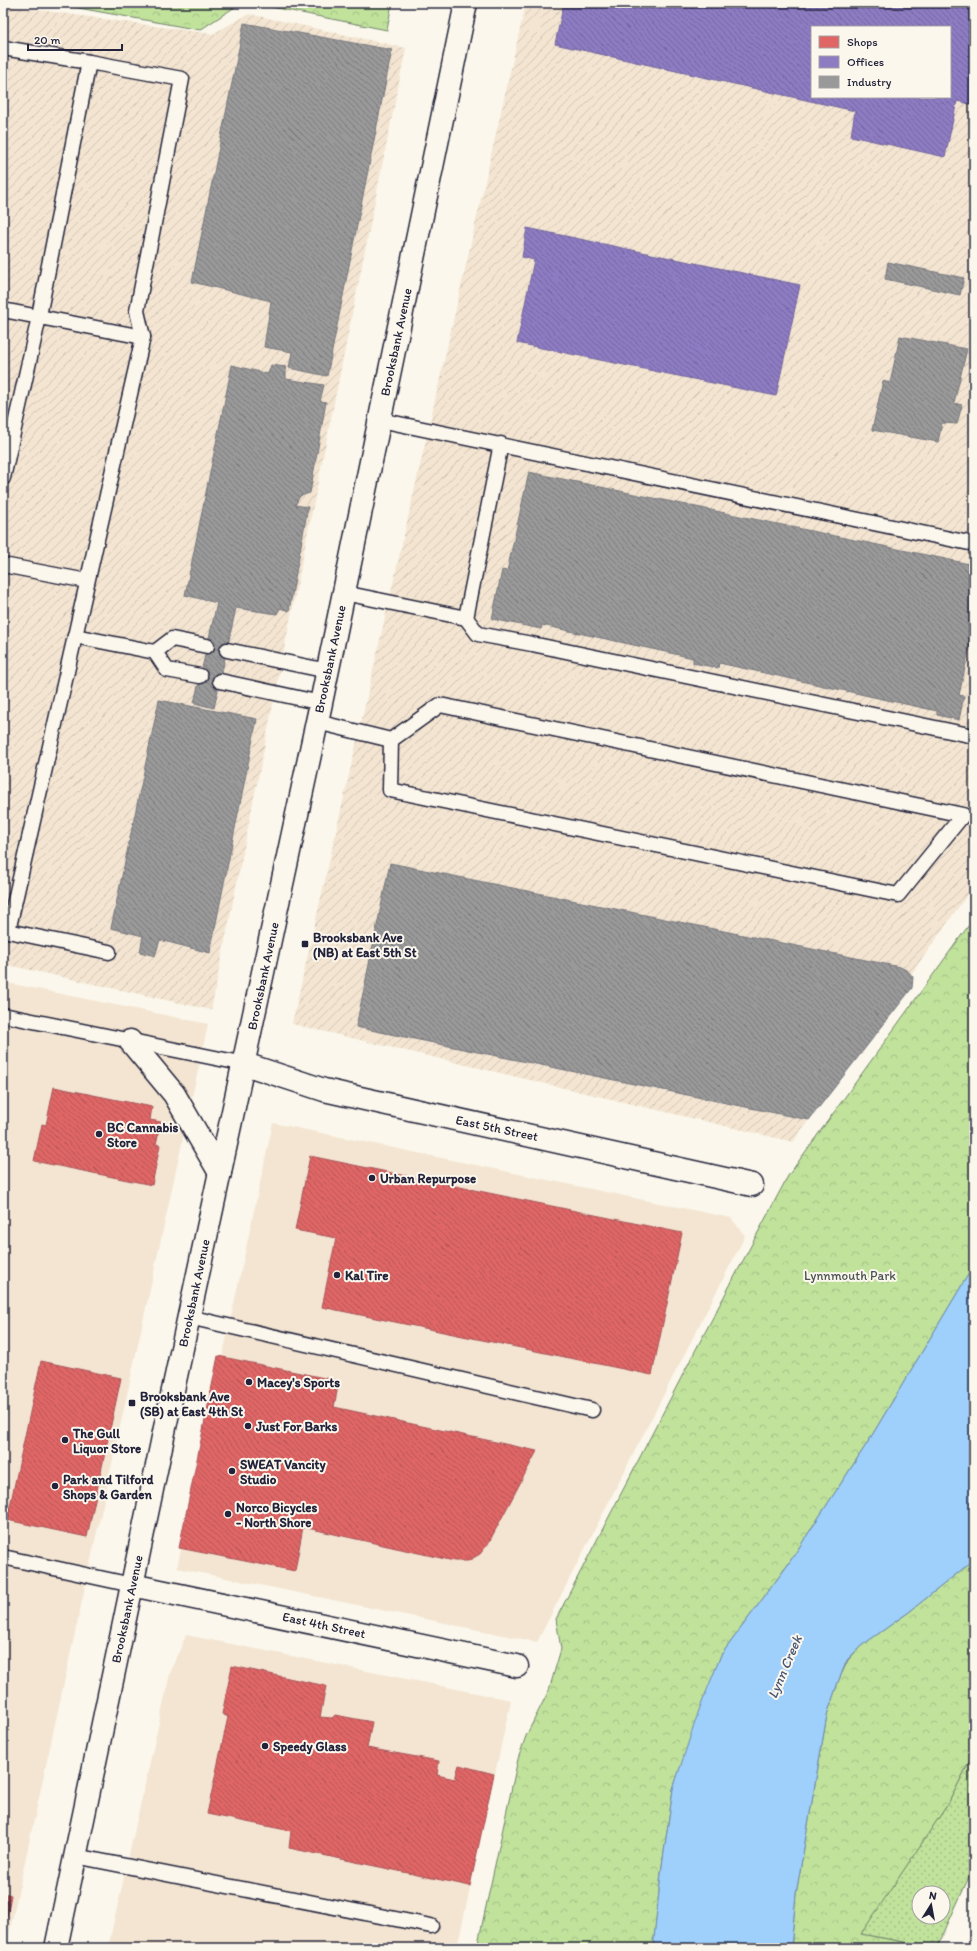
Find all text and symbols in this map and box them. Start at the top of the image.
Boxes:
scale bar [28,26,122,52]
legend [811,26,951,98]
text: 20 m [34,33,61,47]
text: Shops [847,35,878,49]
text: Offices [847,55,884,69]
text: Industry [847,75,892,89]
street label: Brooksbank Avenue [377,287,415,397]
street label: Brooksbank Avenue [311,604,349,714]
street label: Brooksbank Avenue [244,921,282,1031]
place label: Brooksbank Ave (NB) at East 5th St [313,930,417,961]
marker: Brooksbank Ave (NB) at East 5th St [300,939,310,949]
street label: East 5th Street [454,1112,540,1144]
place label: BC Cannabis Store [107,1120,179,1150]
marker: BC Cannabis Store [94,1129,104,1139]
place label: Urban Repurpose [380,1171,476,1187]
marker: Urban Repurpose [367,1173,377,1183]
street label: Brooksbank Avenue [175,1238,213,1348]
place label: Kal Tire [345,1268,388,1283]
park label: Lynnmouth Park [804,1268,896,1283]
marker: Kal Tire [332,1270,342,1280]
place label: Macey's Sports [257,1375,340,1391]
marker: Macey's Sports [244,1377,254,1387]
place label: Brooksbank Ave (SB) at East 4th St [140,1389,243,1420]
marker: Brooksbank Ave (SB) at East 4th St [127,1398,137,1408]
place label: Just For Barks [255,1419,337,1434]
marker: Just For Barks [243,1421,253,1431]
place label: The Gull Liquor Store [72,1426,141,1457]
marker: The Gull Liquor Store [60,1435,70,1445]
place label: SWEAT Vancity Studio [240,1457,327,1487]
marker: SWEAT Vancity Studio [227,1466,237,1476]
place label: Park and Tilford Shops & Garden [63,1472,154,1503]
marker: Park and Tilford Shops & Garden [50,1481,60,1491]
place label: Norco Bicycles - North Shore [236,1500,318,1530]
marker: Norco Bicycles - North Shore [223,1509,233,1519]
street label: Brooksbank Avenue [108,1554,146,1664]
street label: East 4th Street [281,1609,367,1641]
water label: Lynn Creek [764,1632,806,1701]
place label: Speedy Glass [273,1739,347,1755]
marker: Speedy Glass [260,1741,270,1751]
north arrow [911,1885,951,1925]
text: N [928,1889,938,1903]

